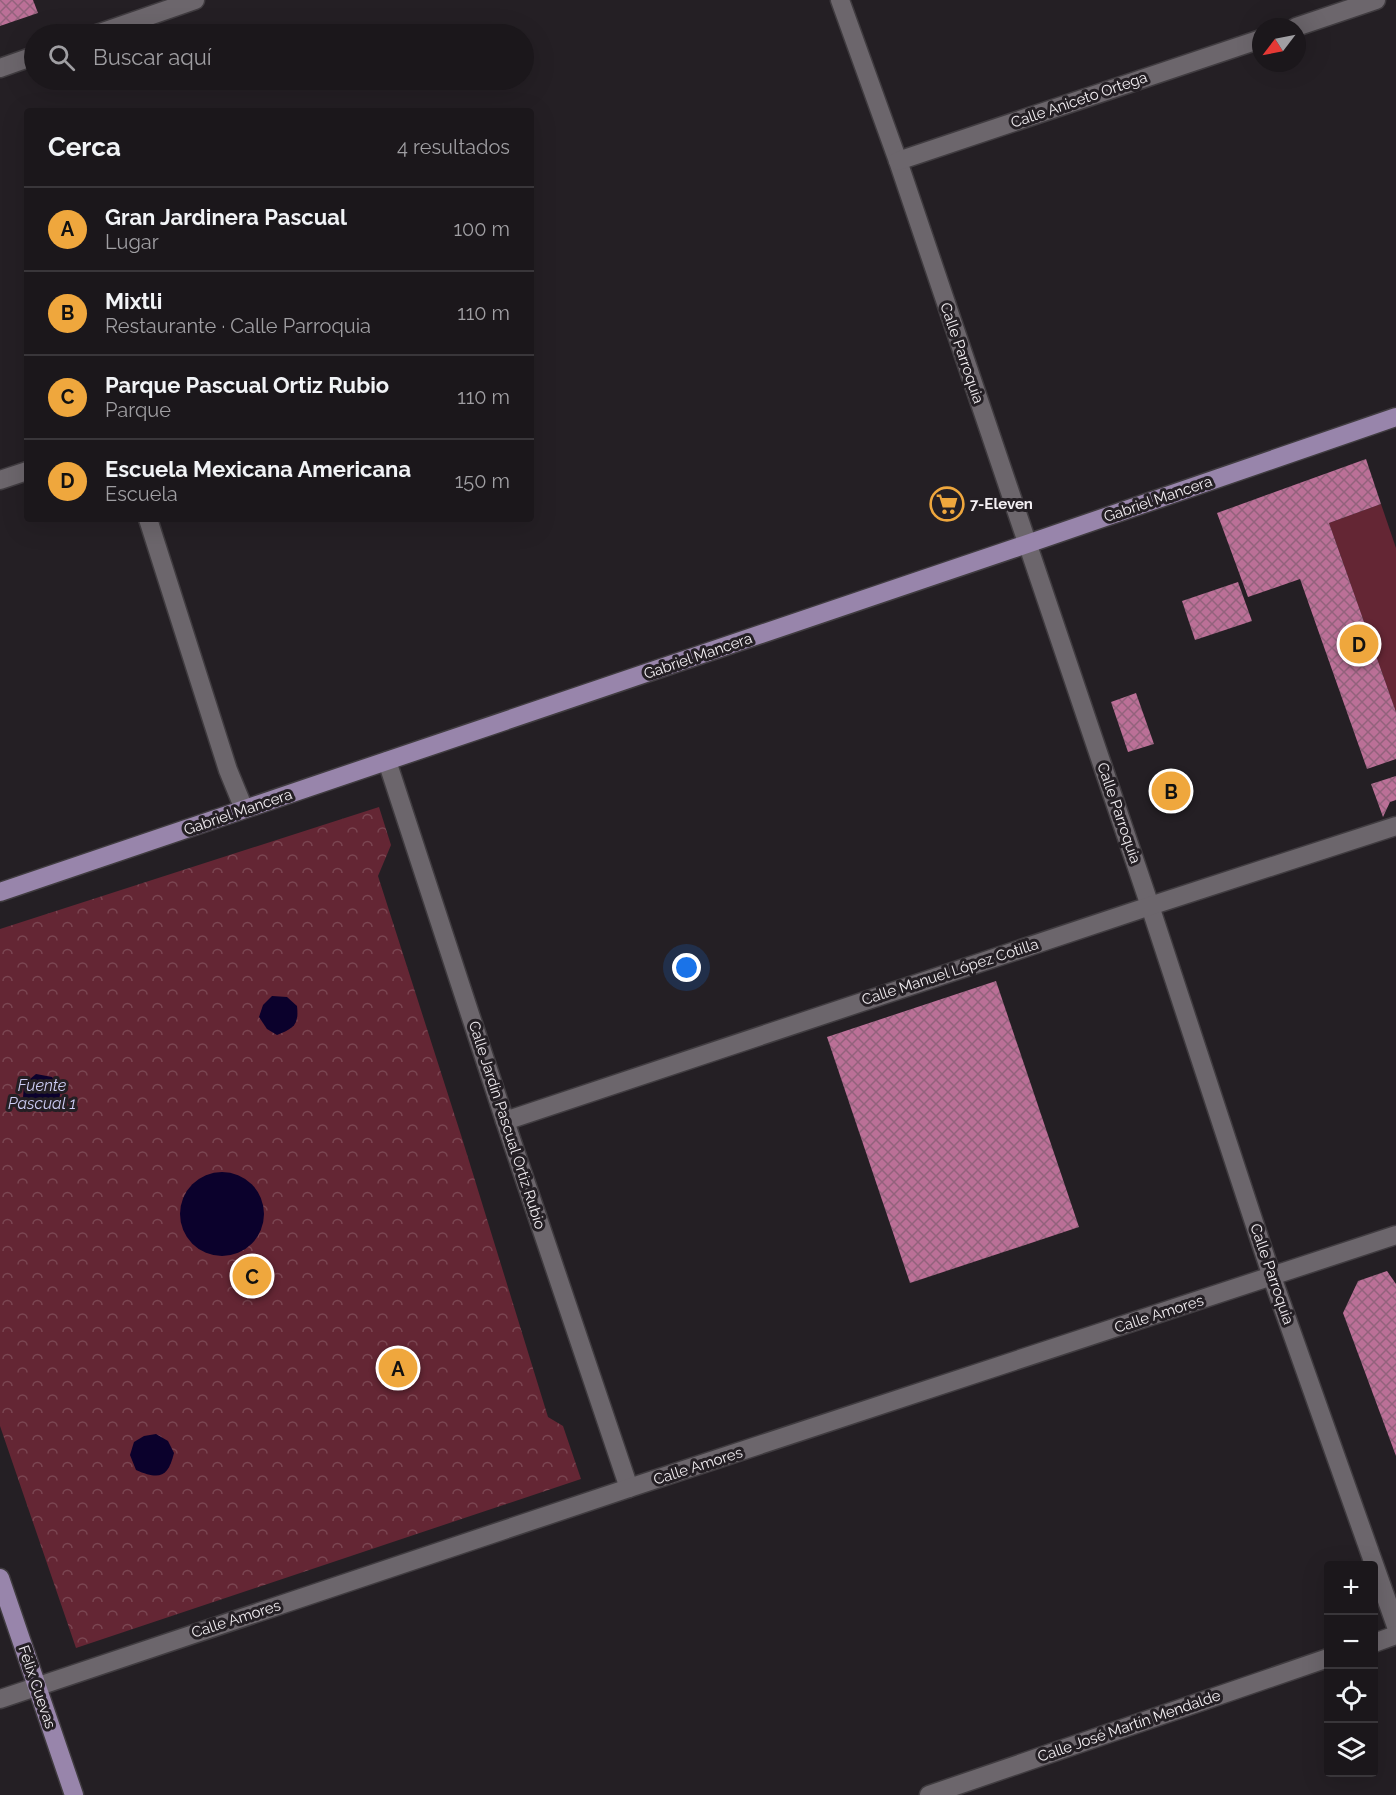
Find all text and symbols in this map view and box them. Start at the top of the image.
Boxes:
north arrow [1252,18,1306,72]
search box [24,24,534,90]
icon: search [45,41,78,74]
text: Buscar aquí [93,44,212,70]
street label: Calle Aniceto Ortega [1008,68,1150,132]
text: Cerca [48,132,121,162]
text: 4 resultados [397,135,510,159]
text: Gran Jardinera Pascual [105,204,347,230]
text: A [61,217,74,241]
text: 100 m [453,217,510,241]
text: Lugar [105,230,159,254]
text: Mixtli [105,288,162,314]
street label: Calle Parroquia [936,300,988,406]
text: B [61,301,74,325]
text: 110 m [457,301,510,325]
text: Restaurante · Calle Parroquia [105,314,371,338]
text: Parque Pascual Ortiz Rubio [105,372,389,398]
text: C [61,385,74,409]
text: 110 m [457,385,510,409]
text: Parque [105,398,171,422]
text: Escuela Mexicana Americana [105,456,411,482]
text: D [60,469,75,493]
text: 150 m [455,469,510,493]
street label: Gabriel Mancera [1101,472,1215,526]
text: Escuela [105,482,178,506]
supermarket icon: 7-Eleven [929,486,965,522]
place label: 7-Eleven [970,495,1033,513]
pin: D [1340,622,1378,666]
street label: Gabriel Mancera [641,629,755,683]
street label: Calle Parroquia [1093,760,1145,866]
pin: B [1152,768,1190,814]
street label: Gabriel Mancera [181,785,295,839]
street label: Calle Manuel López Cotilla [859,935,1041,1009]
your location [672,953,701,982]
street label: Calle Jardin Pascual Ortiz Rubio [465,1019,549,1231]
water label: Fuente Pascual 1 [8,1076,76,1113]
street label: Calle Parroquia [1246,1221,1298,1327]
pin: C [232,1254,272,1298]
street label: Calle Amores [1112,1291,1206,1337]
pin: A [378,1346,418,1390]
street label: Calle Amores [651,1443,745,1489]
map controls [1324,1561,1378,1777]
button: + [1324,1561,1378,1615]
street label: Calle Amores [189,1596,283,1642]
button: − [1324,1615,1378,1669]
street label: Félix Cuevas [14,1643,60,1731]
button: locate [1324,1669,1378,1723]
street label: Calle José Martín Mendalde [1035,1686,1223,1766]
button: layers [1324,1723,1378,1777]

